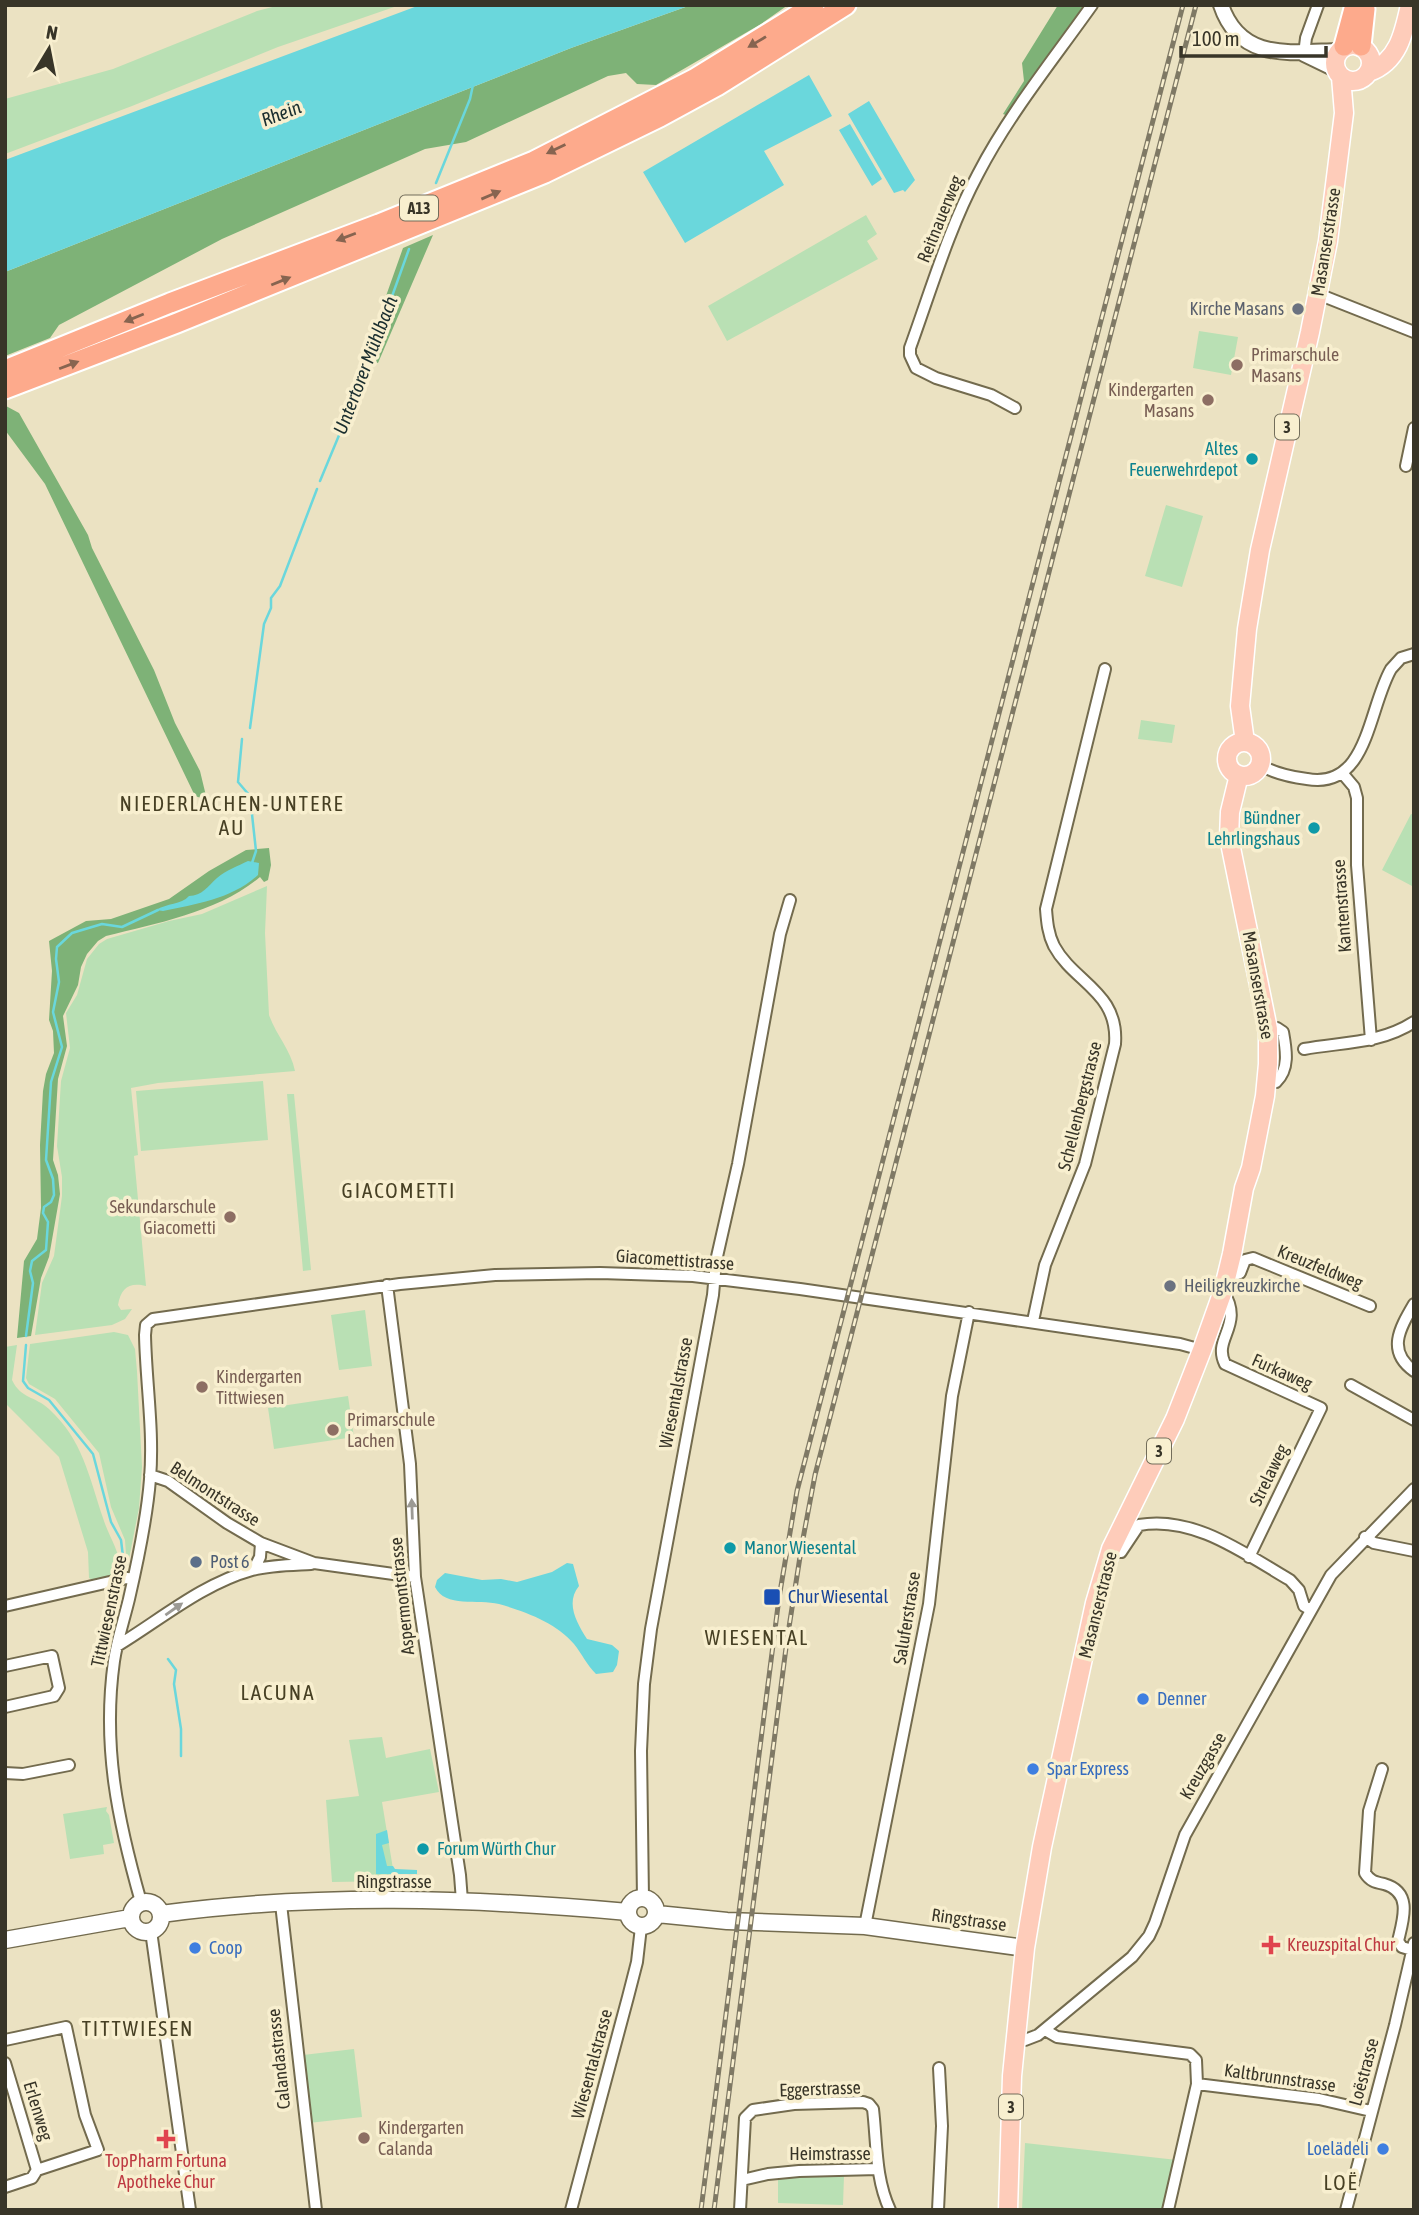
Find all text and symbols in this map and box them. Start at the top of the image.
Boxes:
north arrow [14,14,84,84]
scale bar [1181,14,1326,58]
text: N [45,20,59,44]
text: 100 m [1192,26,1240,50]
one-way arrow [747,36,766,48]
water label: Rhein [258,95,304,131]
one-way arrow [546,143,566,155]
street label: Reitnauerweg [913,172,967,266]
street label: Masanserstrasse [1307,186,1344,298]
one-way arrow [481,189,501,201]
road number: A13 [400,196,438,220]
one-way arrow [336,231,357,242]
one-way arrow [270,276,291,287]
water label: Untertorer Mühlbach [329,293,401,437]
place label: Kirche Masans [1189,298,1284,319]
marker: Kirche Masans [1290,301,1306,317]
one-way arrow [124,312,144,324]
place label: Primarschule Masans [1251,344,1339,386]
marker: Primarschule Masans [1229,357,1245,373]
one-way arrow [58,359,79,370]
place label: Kindergarten Masans [1108,379,1194,421]
marker: Kindergarten Masans [1200,392,1216,408]
road number: 3 [1275,414,1299,440]
place label: Altes Feuerwehrdepot [1129,438,1238,480]
marker: Altes Feuerwehrdepot [1244,451,1260,467]
district label: NIEDERLACHEN-UNTERE AU [120,791,344,839]
place label: Bündner Lehrlingshaus [1207,807,1301,849]
marker: Bündner Lehrlingshaus [1306,820,1322,836]
street label: Kantenstrasse [1328,859,1355,953]
street label: Masanserstrasse [1239,929,1278,1041]
street label: Schellenbergstrasse [1053,1039,1106,1173]
district label: GIACOMETTI [342,1178,456,1202]
place label: Sekundarschule Giacometti [110,1196,216,1238]
marker: Sekundarschule Giacometti [222,1209,238,1225]
street label: Kreuzfeldweg [1274,1240,1366,1293]
street label: Giacomettistrasse [615,1245,735,1274]
place label: Heiligkreuzkirche [1184,1275,1300,1296]
marker: Heiligkreuzkirche [1162,1278,1178,1294]
street label: Wiesentalstrasse [654,1336,697,1450]
street label: Furkaweg [1249,1349,1316,1394]
place label: Kindergarten Tittwiesen [216,1366,302,1408]
marker: Kindergarten Tittwiesen [194,1379,210,1395]
place label: Primarschule Lachen [347,1409,435,1451]
marker: Primarschule Lachen [325,1422,341,1438]
road number: 3 [1147,1438,1171,1464]
street label: Strelaweg [1245,1440,1293,1509]
street label: Belmontstrasse [167,1457,264,1530]
one-way arrow [406,1498,418,1520]
street label: Aspermontstrasse [385,1536,418,1656]
place label: Manor Wiesental [744,1537,857,1558]
marker: Manor Wiesental [722,1540,738,1556]
street label: Masanserstrasse [1074,1549,1121,1661]
place label: Post 6 [210,1551,250,1572]
street label: Tittwiesenstrasse [86,1553,131,1669]
marker: Post 6 [188,1554,204,1570]
street label: Saluferstrasse [889,1570,924,1666]
place label: Chur Wiesental [788,1586,888,1607]
marker: Chur Wiesental [762,1587,782,1607]
one-way arrow [165,1602,183,1616]
district label: WIESENTAL [705,1625,809,1649]
district label: LACUNA [241,1680,315,1704]
place label: Denner [1157,1688,1207,1709]
marker: Denner [1135,1691,1151,1707]
street label: Kreuzgasse [1175,1728,1230,1803]
place label: Spar Express [1047,1758,1129,1779]
marker: Spar Express [1025,1761,1041,1777]
place label: Forum Würth Chur [437,1838,556,1859]
marker: Forum Würth Chur [415,1841,431,1857]
street label: Ringstrasse [356,1871,432,1892]
street label: Ringstrasse [930,1904,1008,1935]
place label: Kreuzspital Chur [1287,1934,1396,1955]
marker: Kreuzspital Chur [1261,1935,1281,1955]
place label: Coop [209,1937,243,1958]
marker: Coop [187,1940,203,1956]
street label: Wiesentalstrasse [567,2007,616,2121]
street label: Calandastrasse [263,2008,294,2110]
district label: TITTWIESEN [82,2016,194,2040]
street label: Loëstrasse [1344,2036,1383,2108]
street label: Kaltbrunnstrasse [1223,2059,1337,2096]
street label: Eggerstrasse [779,2077,861,2100]
street label: Erlenweg [20,2079,58,2143]
road number: 3 [999,2094,1023,2120]
place label: Kindergarten Calanda [378,2117,464,2159]
marker: Kindergarten Calanda [356,2130,372,2146]
marker: TopPharm Fortuna Apotheke Chur [158,2131,174,2147]
place label: Loelädeli [1307,2138,1369,2159]
marker: Loelädeli [1375,2141,1391,2157]
street label: Heimstrasse [789,2143,871,2164]
place label: TopPharm Fortuna Apotheke Chur [105,2150,227,2192]
district label: LOË [1324,2170,1358,2194]

